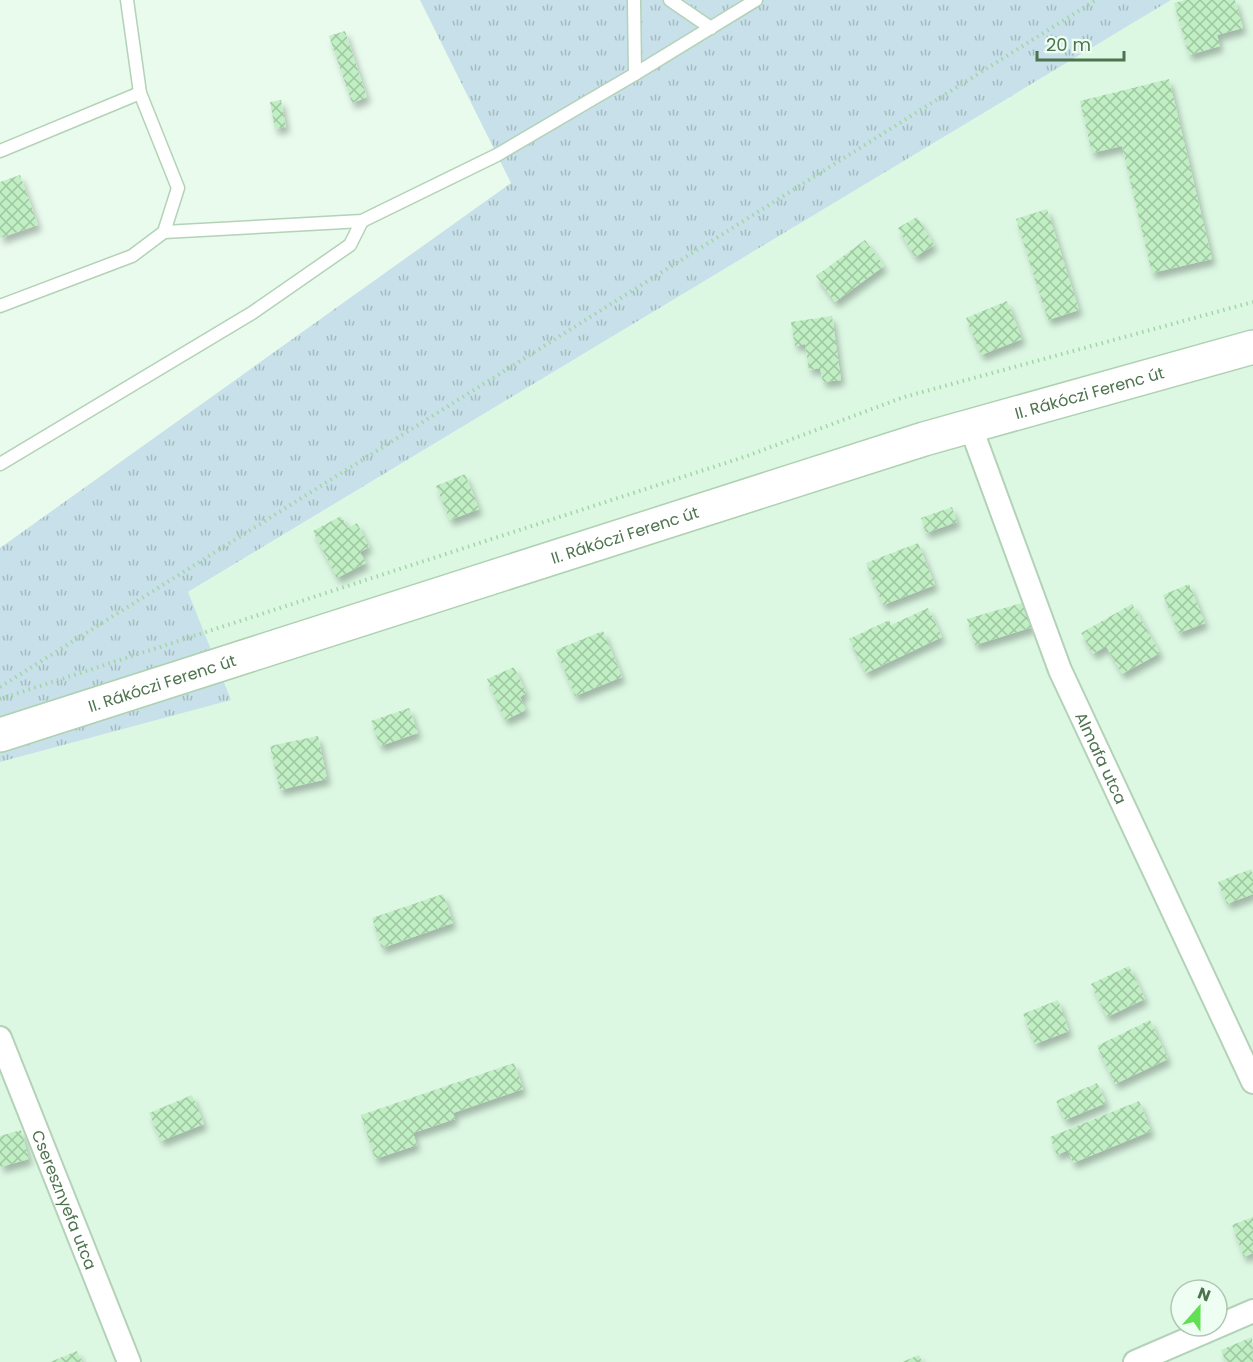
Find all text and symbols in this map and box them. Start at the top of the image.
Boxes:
scale bar [1037,24,1124,62]
text: 20 m [1046,32,1091,57]
street label: II. Rákóczi Ferenc út [1012,361,1167,425]
street label: II. Rákóczi Ferenc út [548,501,702,570]
street label: II. Rákóczi Ferenc út [85,649,239,718]
street label: Almafa utca [1069,708,1132,808]
street label: Cseresznyefa utca [26,1127,102,1273]
north arrow [1169,1278,1229,1338]
text: N [1194,1282,1214,1307]

